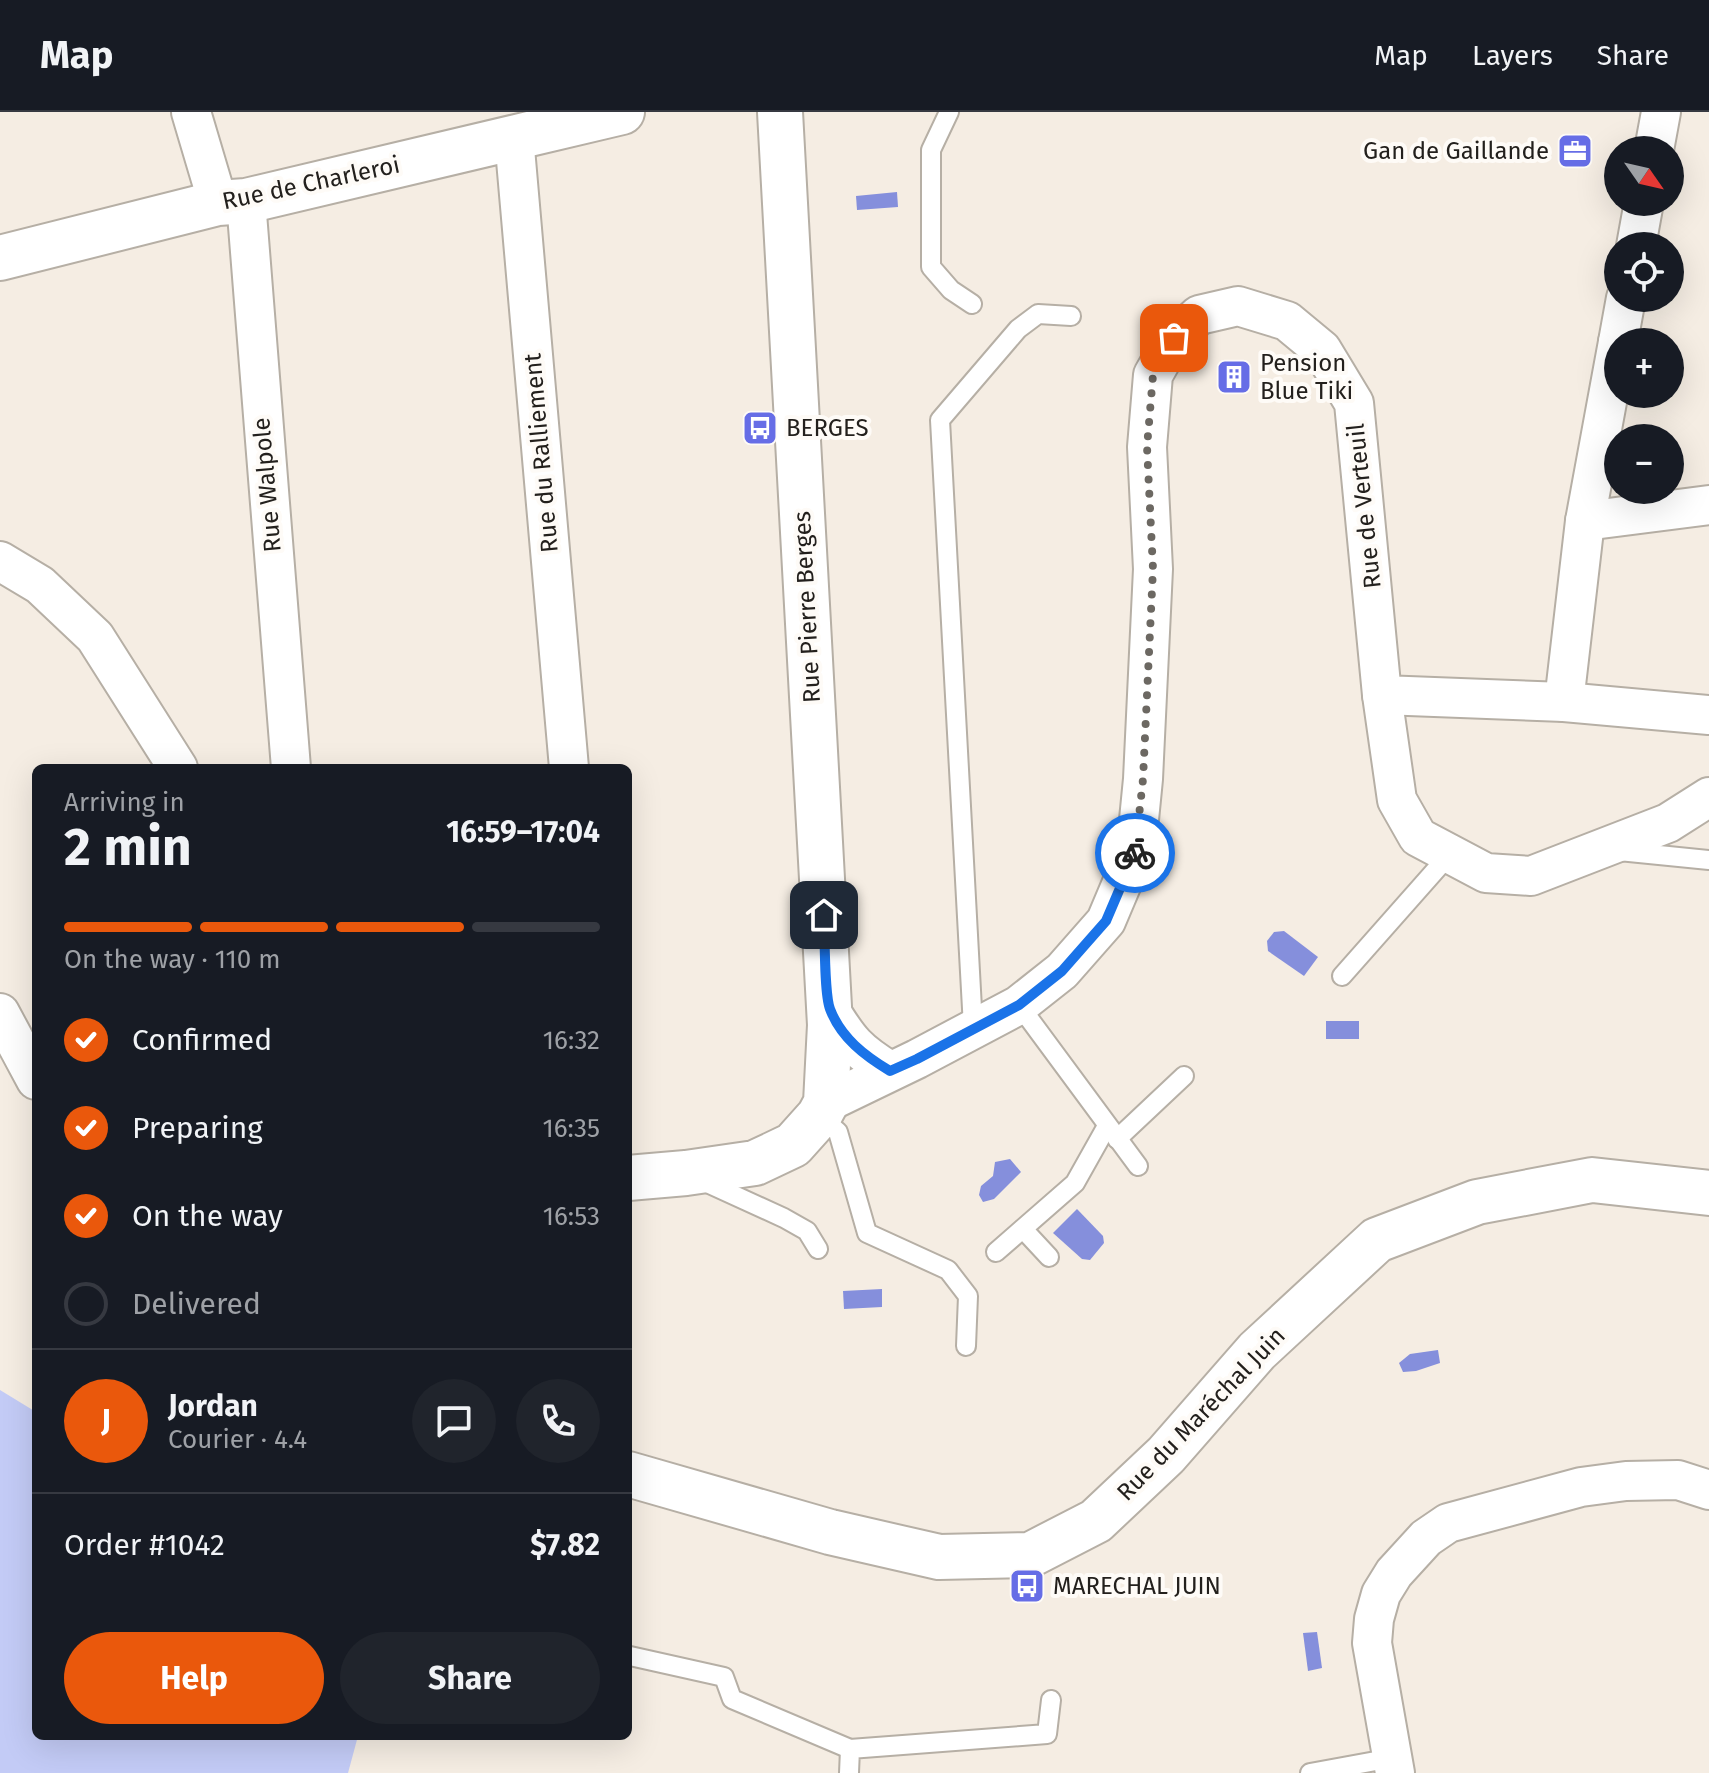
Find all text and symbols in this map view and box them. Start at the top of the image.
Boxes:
text: Map [40,32,113,78]
text: Map [1374,39,1428,72]
text: Layers [1472,39,1553,72]
text: Share [1597,39,1669,72]
office icon: Gan de Gaillande [1556,132,1594,170]
north arrow [1604,136,1684,216]
map controls [1604,136,1684,504]
place label: Gan de Gaillande [1363,137,1549,165]
street label: Rue de Charleroi [220,151,402,215]
button: locate [1604,232,1684,312]
pin [1140,304,1208,372]
icon: bag [1152,316,1196,360]
button: + [1604,328,1684,408]
place label: Pension Blue Tiki [1260,349,1353,405]
street label: Rue du Ralliement [518,352,564,554]
building icon: Pension Blue Tiki [1215,358,1253,396]
bus stop icon: BERGES [741,409,779,447]
place label: BERGES [786,414,869,442]
street label: Rue Walpole [247,416,287,554]
street label: Rue de Verteuil [1341,422,1387,590]
button: − [1604,424,1684,504]
street label: Rue Pierre Berges [788,510,826,704]
text: Arriving in [64,787,185,818]
courier [1095,813,1175,893]
text: 16:59–17:04 [446,814,600,850]
text: 2 min [64,816,192,879]
icon: bike [1113,831,1157,875]
pin [790,881,858,949]
icon: home [802,893,846,937]
text: On the way · 110 m [64,944,281,975]
icon: check [64,1018,108,1062]
text: Confirmed [132,1022,272,1058]
text: 16:32 [543,1025,600,1056]
icon: check [64,1106,108,1150]
text: Preparing [132,1110,263,1146]
text: 16:35 [542,1113,600,1144]
icon: check [64,1194,108,1238]
text: On the way [132,1198,283,1234]
text: 16:53 [543,1201,600,1232]
text: Delivered [132,1286,261,1322]
street label: Rue du Maréchal Juin [1111,1322,1291,1506]
button: chat [412,1379,496,1463]
button: phone [516,1379,600,1463]
text: Jordan [168,1388,258,1424]
text: J [101,1403,111,1439]
text: Courier · 4.4 [168,1424,307,1455]
text: Order #1042 [64,1527,225,1563]
text: $7.82 [530,1527,600,1563]
bus stop icon: MARECHAL JUIN [1008,1567,1046,1605]
place label: MARECHAL JUIN [1053,1572,1221,1600]
button: Help [64,1632,324,1724]
button: Share [340,1632,600,1724]

